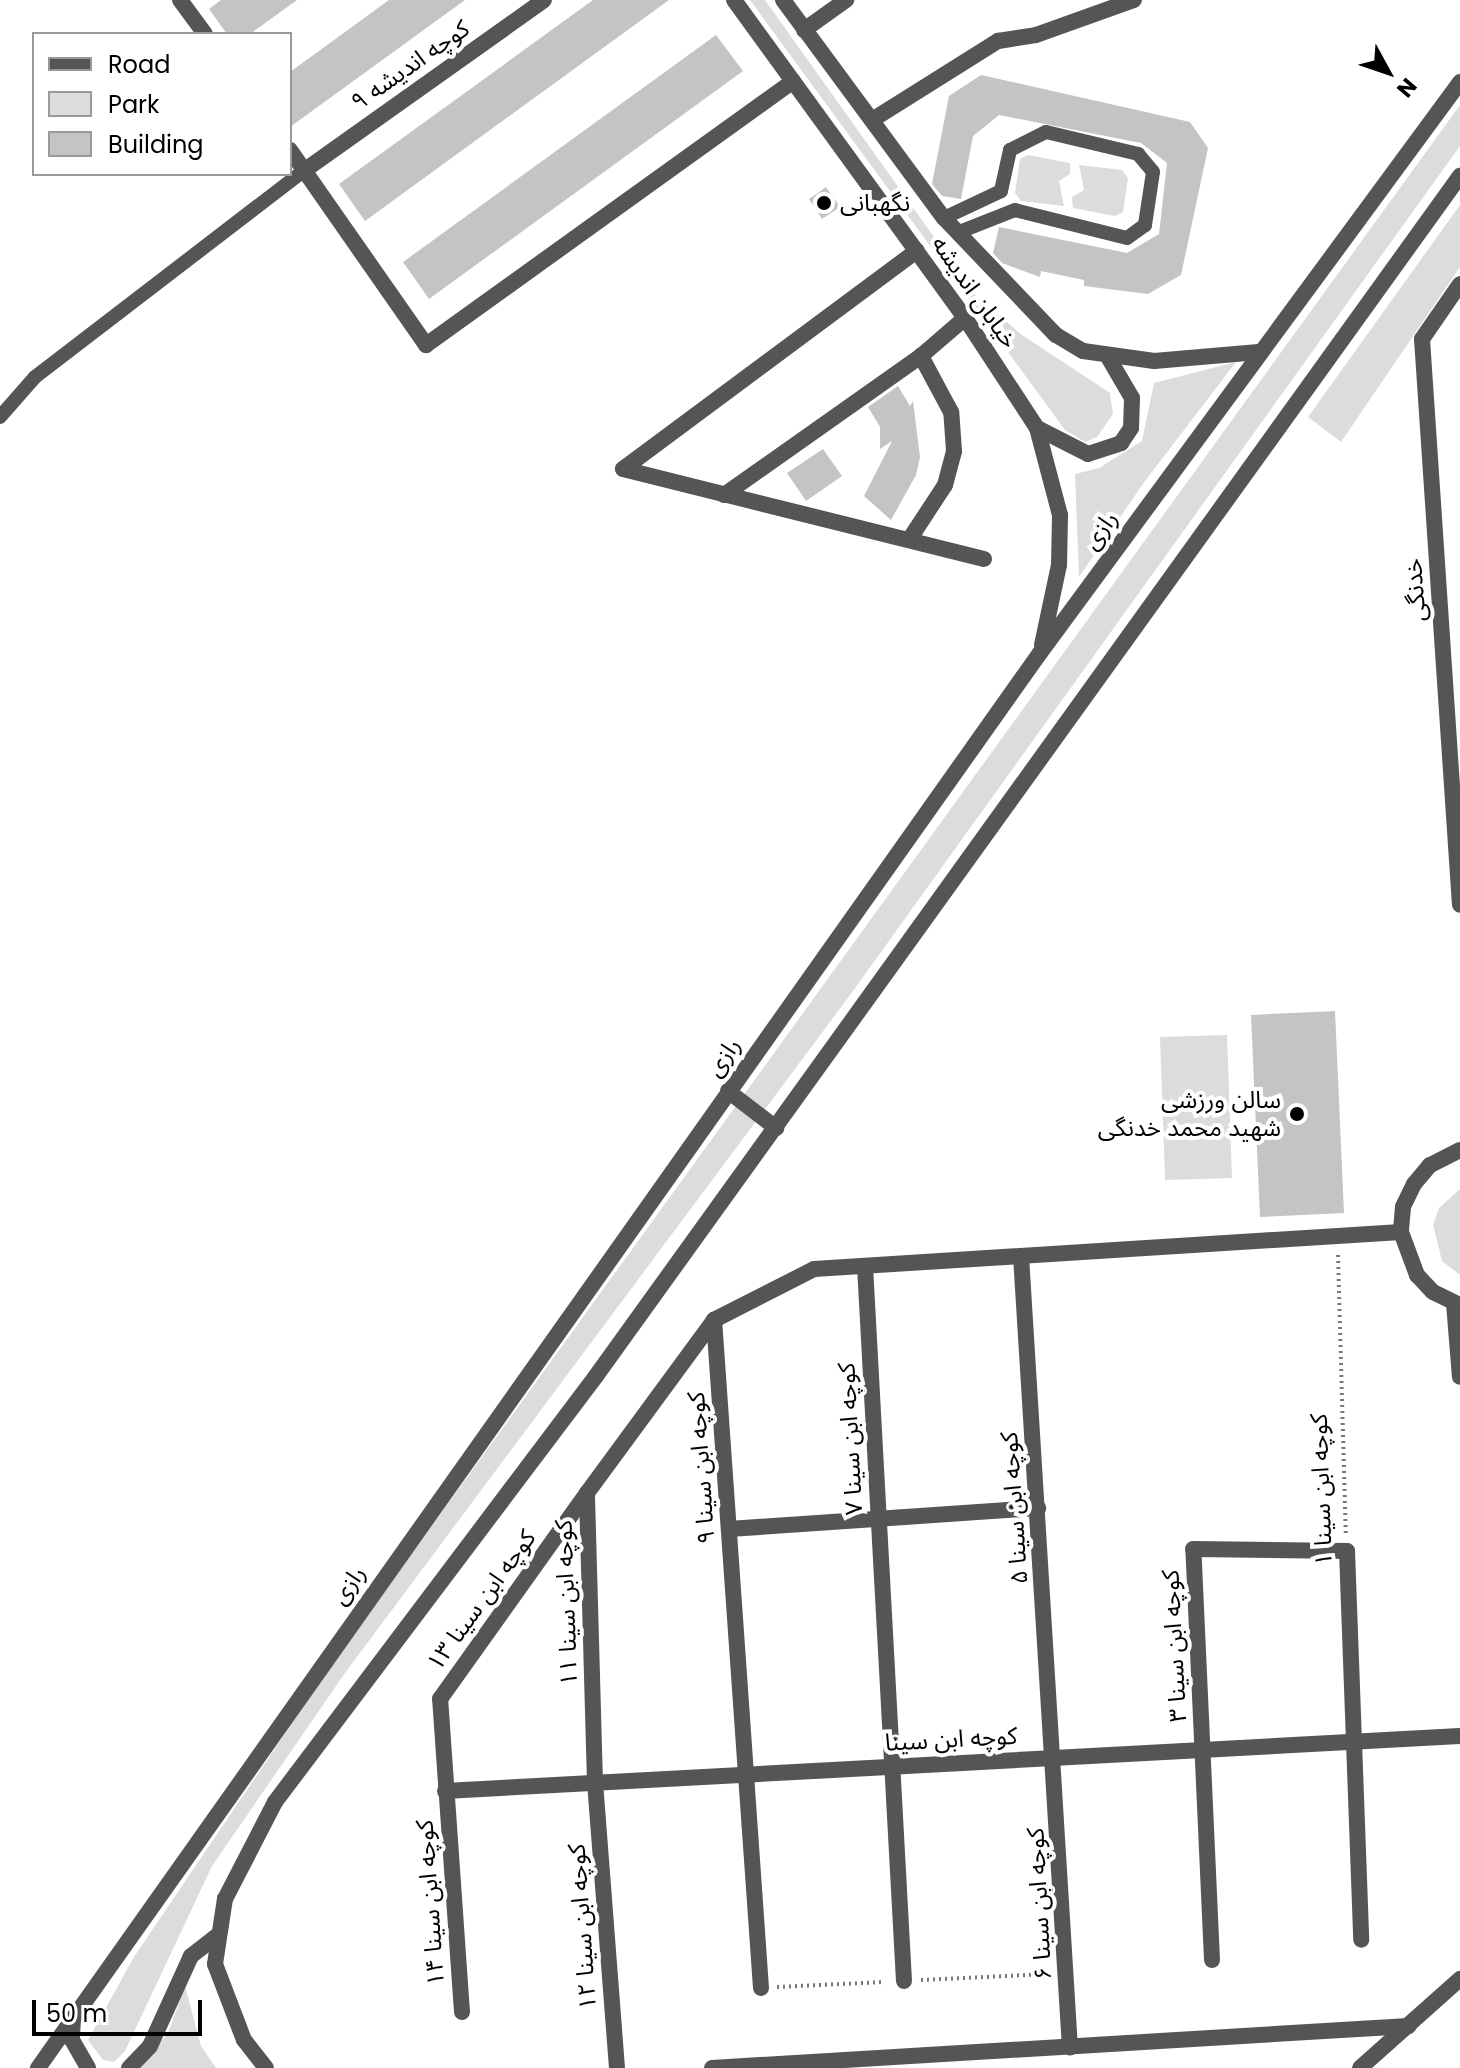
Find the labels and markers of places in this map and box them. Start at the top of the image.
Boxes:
place label: نگهبانی [840,189,910,217]
marker: نگهبانی [815,194,833,212]
place label: سالن ورزشی شهید محمد خدنگی [1098,1086,1281,1142]
marker: سالن ورزشی شهید محمد خدنگی [1288,1105,1306,1123]

